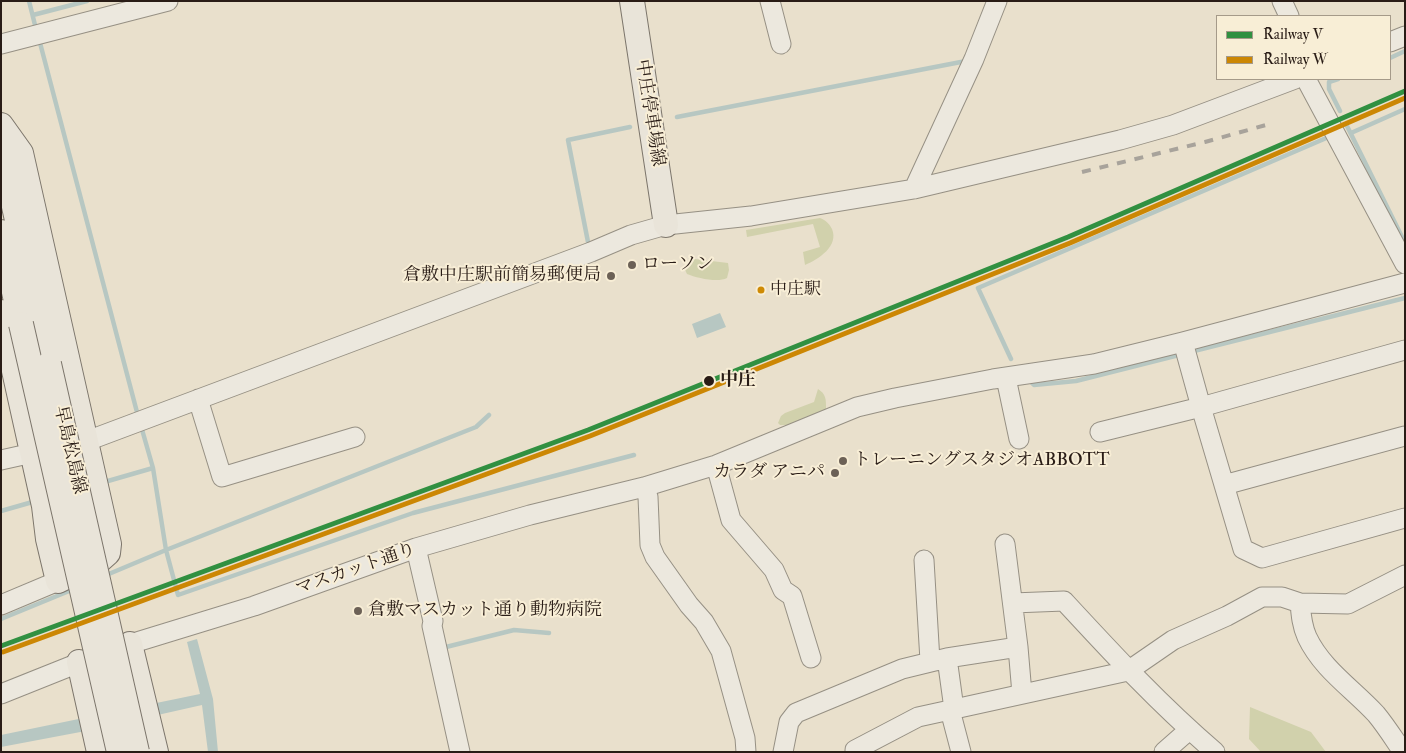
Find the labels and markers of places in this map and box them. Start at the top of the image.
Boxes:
place label: ローソン [642,254,714,276]
marker: ローソン [626,259,638,271]
place label: 倉敷中庄駅前簡易郵便局 [403,265,601,287]
marker: 倉敷中庄駅前簡易郵便局 [605,270,617,282]
place label: 中庄駅 [770,280,821,300]
marker: 中庄駅 [756,285,766,295]
place label: 中庄 [720,370,756,392]
marker: 中庄 [702,374,716,388]
place label: トレーニングスタジオABBOTT [853,450,1110,472]
marker: トレーニングスタジオABBOTT [837,455,849,467]
place label: カラダ アニパ [713,462,825,484]
marker: カラダ アニパ [829,467,841,479]
place label: 倉敷マスカット通り動物病院 [368,600,602,622]
marker: 倉敷マスカット通り動物病院 [352,605,364,617]

